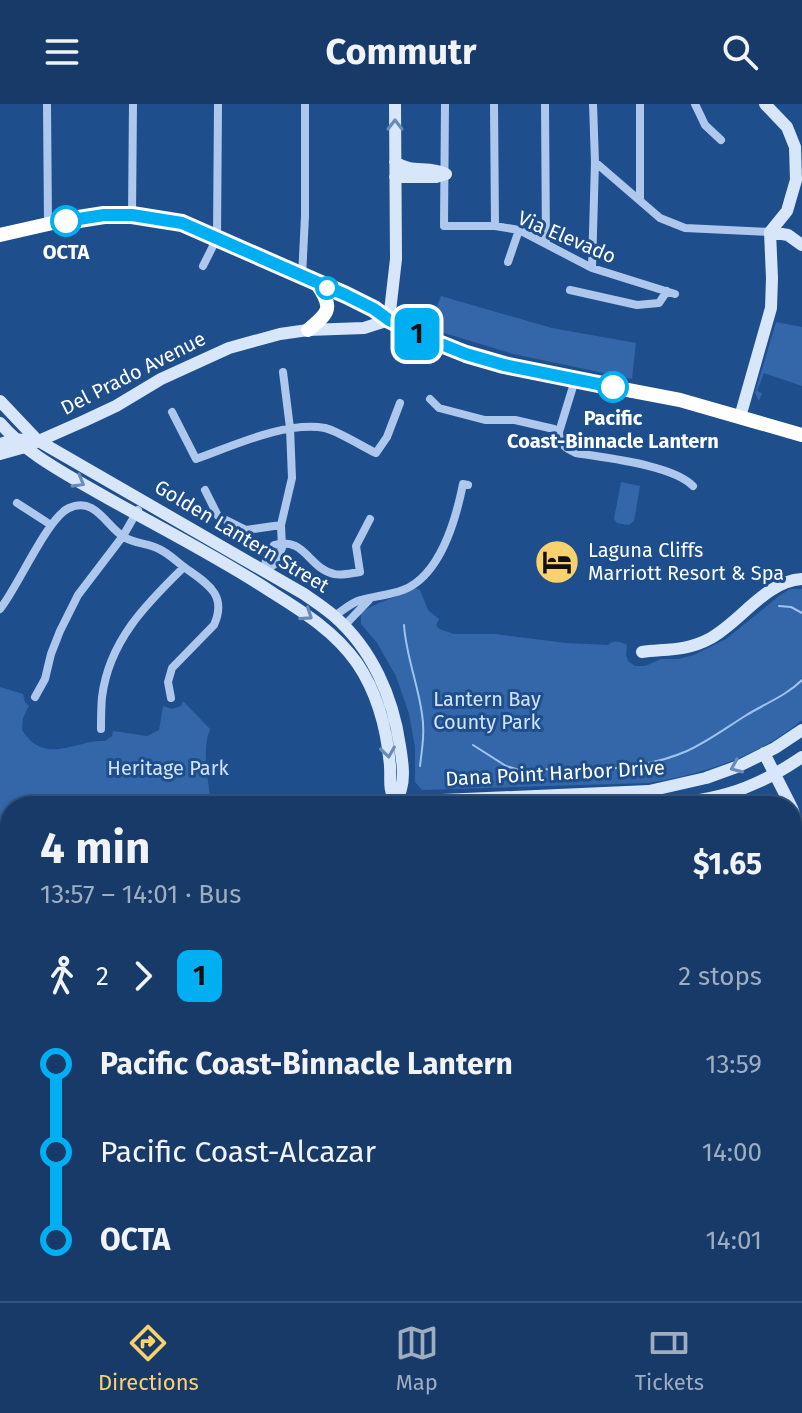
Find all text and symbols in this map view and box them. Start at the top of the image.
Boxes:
icon: menu [40,30,84,74]
text: Commutr [326,30,476,74]
icon: search [718,30,762,74]
one-way arrow [386,118,404,131]
marker: OCTA [51,206,81,236]
street label: Via Elevado [514,206,620,268]
place label: OCTA [43,240,91,264]
unlabelled marker [316,277,338,299]
line badge: 1 [391,308,443,360]
text: 1 [411,317,424,350]
street label: Del Prado Avenue [57,326,209,420]
marker: Pacific Coast-Binnacle Lantern [598,372,628,402]
place label: Pacific Coast-Binnacle Lantern [507,406,719,453]
one-way arrow [70,472,85,488]
street label: Golden Lantern Street [150,474,334,598]
hotel icon: Laguna Cliffs Marriott Resort & Spa [533,538,581,586]
place label: Laguna Cliffs Marriott Resort & Spa [588,538,784,585]
one-way arrow [298,605,312,620]
park label: Lantern Bay County Park [433,687,541,734]
one-way arrow [379,746,396,759]
street label: Dana Point Harbor Drive [445,755,665,791]
park label: Heritage Park [107,756,229,780]
one-way arrow [729,757,744,773]
text: 4 min [40,822,150,875]
text: $1.65 [693,846,762,882]
text: 13:57 – 14:01 · Bus [40,879,241,910]
icon: walk [40,954,84,998]
icon: forward [121,954,165,998]
text: 1 [193,959,206,992]
text: 2 [96,961,109,992]
text: 2 stops [678,961,762,992]
text: Pacific Coast-Binnacle Lantern [100,1046,513,1082]
text: 13:59 [705,1049,762,1080]
text: Pacific Coast-Alcazar [100,1134,376,1170]
text: 14:00 [702,1137,762,1168]
text: OCTA [100,1222,170,1258]
text: 14:01 [706,1225,762,1256]
tab: Directions [98,1321,199,1396]
tab: Map [395,1321,439,1396]
tab: Tickets [635,1321,704,1396]

